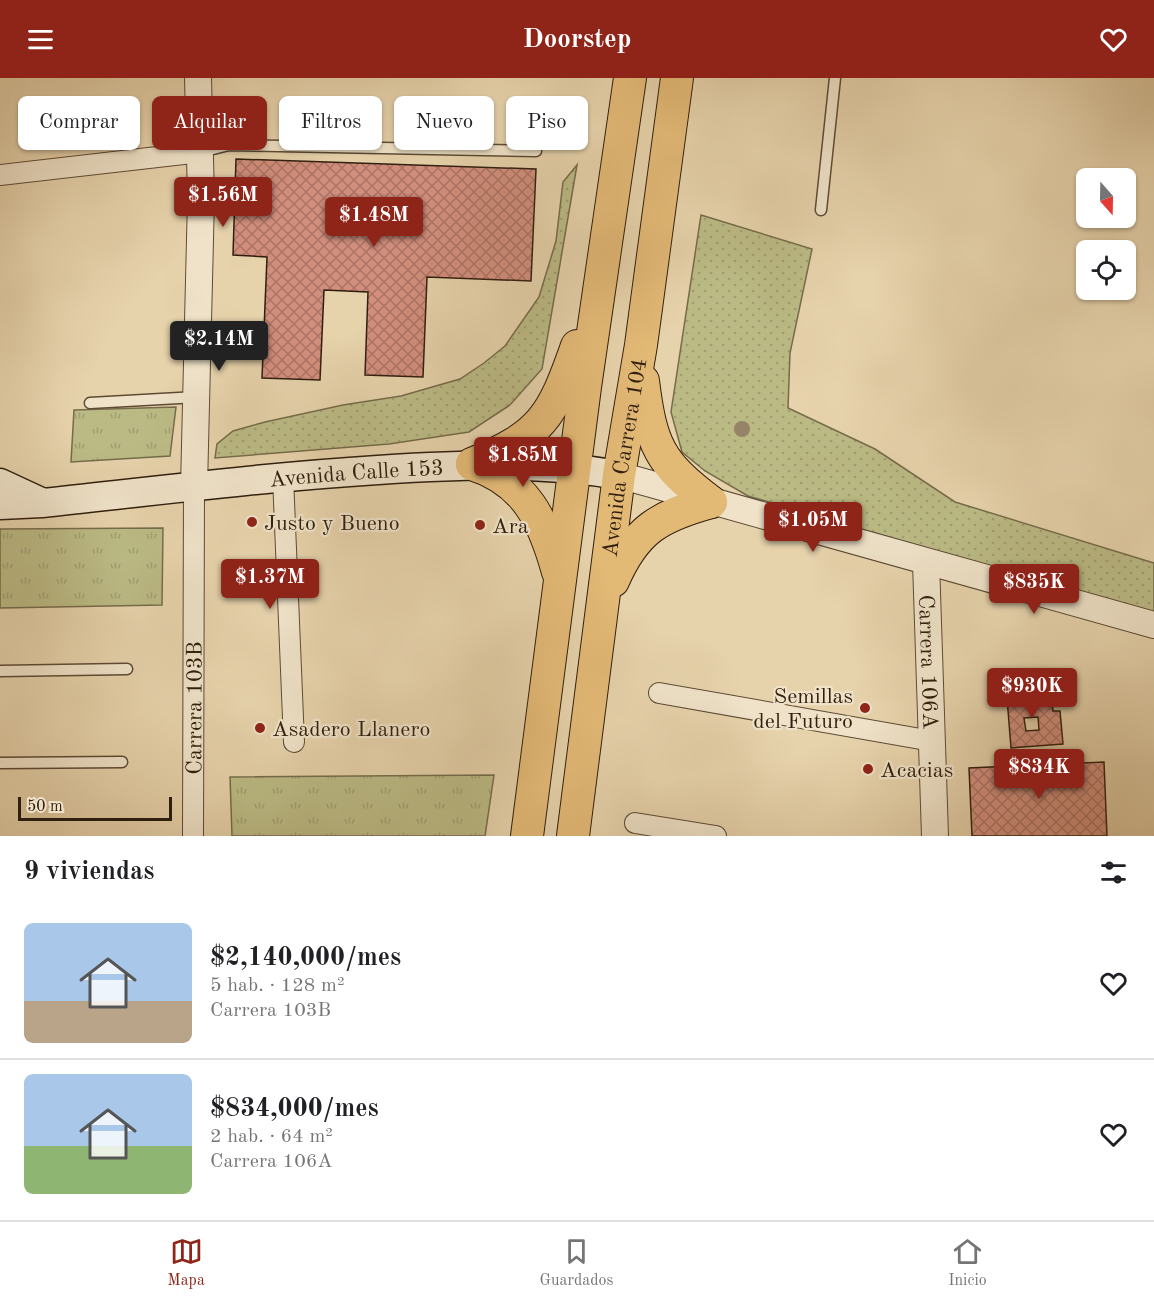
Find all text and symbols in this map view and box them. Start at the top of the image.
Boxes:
icon: menu [24,23,57,56]
icon: heart [1097,23,1130,56]
text: Doorstep [522,26,632,53]
chip: Comprar [18,96,140,150]
chip: Alquilar [152,96,267,150]
chip: Filtros [279,96,382,150]
chip: Nuevo [394,96,494,150]
chip: Piso [506,96,588,150]
north arrow [1076,168,1136,228]
map controls [1076,168,1136,300]
pin: $1.56M [174,177,272,228]
text: $1.56M [188,186,258,206]
pin: $1.48M [325,197,423,248]
text: $1.48M [339,206,409,226]
button: locate [1076,240,1136,300]
pin: $2.14M [170,321,268,372]
text: $2.14M [184,330,254,350]
street label: Avenida Carrera 104 [600,357,652,558]
pin: $1.85M [474,437,572,488]
text: $1.85M [488,446,558,466]
street label: Avenida Calle 153 [269,457,444,492]
pin: $1.05M [764,502,862,553]
text: $1.05M [778,511,848,531]
place label: Justo y Bueno [264,513,400,535]
marker: Justo y Bueno [245,515,259,529]
place label: Ara [492,516,529,538]
marker: Ara [473,518,487,532]
pin: $1.37M [221,559,319,610]
pin: $835K [992,564,1076,615]
text: $1.37M [235,568,305,588]
text: $835K [1003,573,1065,593]
street label: Carrera 106A [914,594,941,730]
street label: Carrera 103B [184,641,207,775]
pin: $930K [990,668,1074,719]
text: $930K [1001,677,1063,697]
place label: Semillas del Futuro [753,686,853,733]
marker: Semillas del Futuro [858,701,872,715]
place label: Asadero Llanero [272,719,430,741]
marker: Asadero Llanero [253,721,267,735]
pin: $834K [997,749,1081,800]
text: $834K [1008,758,1070,778]
place label: Acacias [880,760,953,782]
marker: Acacias [861,762,875,776]
scale bar [18,794,172,822]
text: 50 m [27,799,63,815]
icon: filters [1097,856,1130,889]
text: 9 viviendas [24,859,154,885]
text: $2,140,000/mes [210,945,401,971]
icon: home [72,947,144,1019]
icon: heart [1097,967,1130,1000]
text: 5 hab. · 128 m² [210,976,344,996]
text: Carrera 103B [210,1001,331,1021]
text: $834,000/mes [210,1096,379,1122]
icon: home [72,1098,144,1170]
icon: heart [1097,1118,1130,1151]
text: 2 hab. · 64 m² [210,1127,333,1147]
text: Carrera 106A [210,1152,333,1172]
tab: Mapa [167,1235,205,1291]
tab: Guardados [539,1235,614,1291]
tab: Inicio [948,1235,987,1291]

